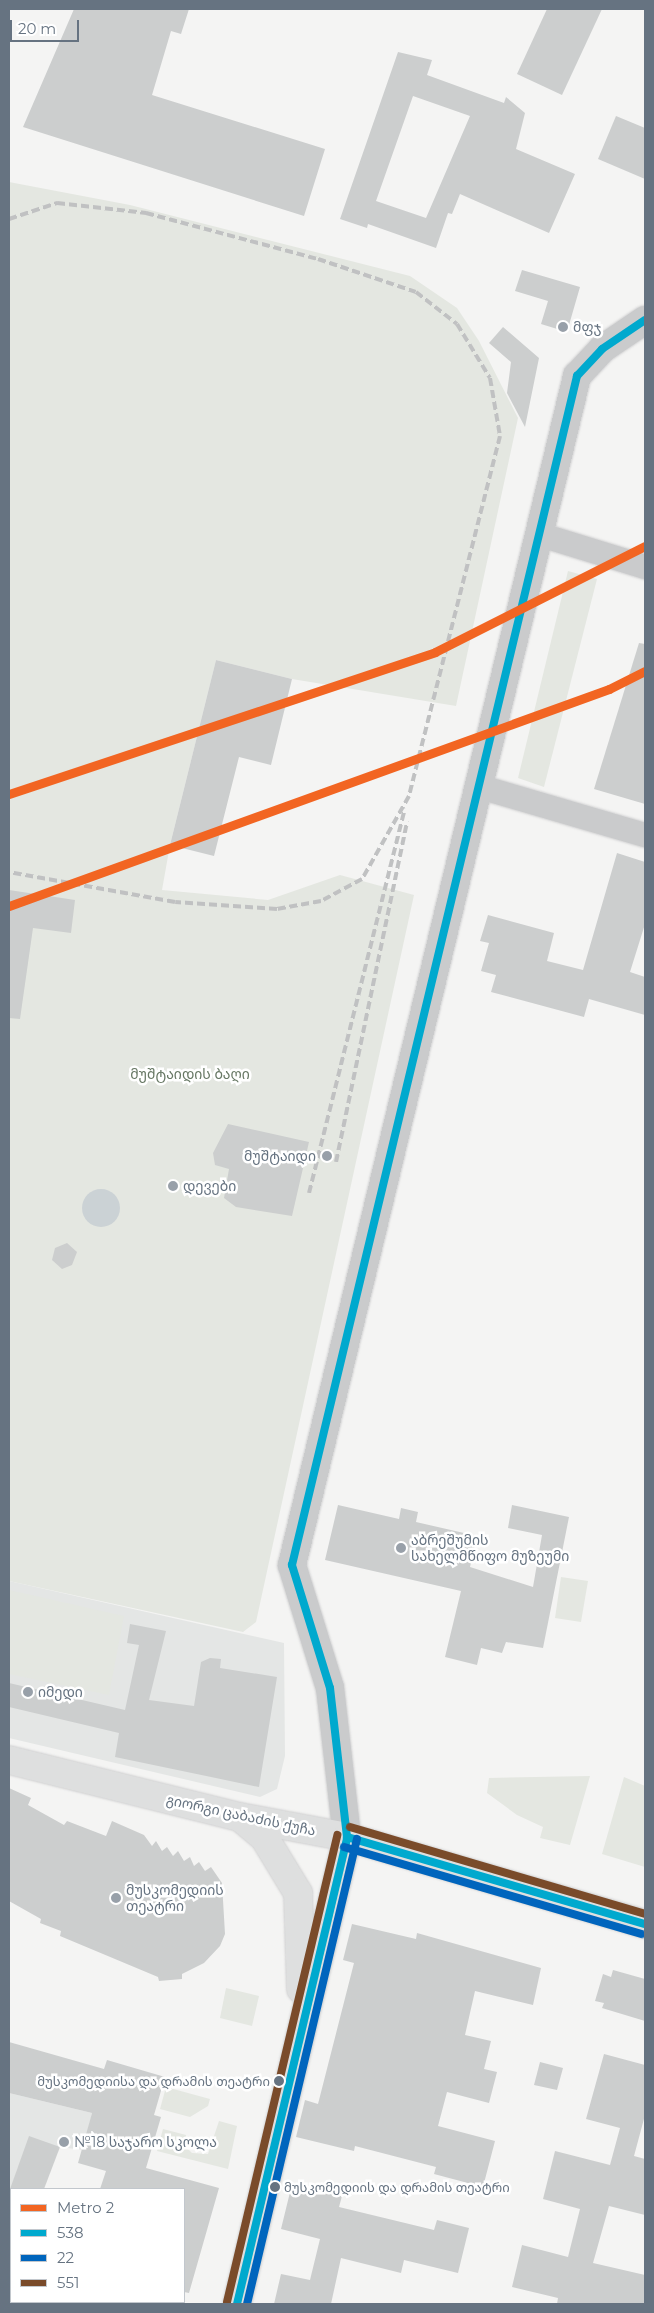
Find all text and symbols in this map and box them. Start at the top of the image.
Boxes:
scale bar [12,10,81,42]
text: 20 m [18,19,56,38]
place label: მფჯ [573,319,601,335]
marker: მფჯ [557,321,569,333]
park label: მუშტაიდის ბაღი [130,1066,250,1082]
place label: მუშტაიდი [244,1148,316,1164]
marker: მუშტაიდი [320,1149,334,1163]
place label: დევები [183,1178,236,1194]
marker: დევები [167,1180,179,1192]
place label: აბრეშუმის სახელმწიფო მუზეუმი [411,1532,569,1564]
marker: აბრეშუმის სახელმწიფო მუზეუმი [395,1542,407,1554]
place label: იმედი [38,1684,83,1700]
marker: იმედი [22,1686,34,1698]
street label: გიორგი ცაბაძის ქუჩა [165,1791,317,1839]
place label: მუსკომედიის თეატრი [126,1882,224,1914]
marker: მუსკომედიის თეატრი [110,1892,122,1904]
place label: მუსკომედიისა და დრამის თეატრი [37,2073,270,2089]
marker: მუსკომედიისა და დრამის თეატრი [274,2076,284,2086]
place label: №18 საჯარო სკოლა [74,2134,217,2150]
marker: №18 საჯარო სკოლა [58,2136,70,2148]
place label: მუსკომედიის და დრამის თეატრი [284,2179,510,2195]
marker: მუსკომედიის და დრამის თეატრი [270,2182,280,2192]
legend [10,2188,185,2303]
text: Metro 2 [57,2198,114,2217]
text: 538 [57,2223,83,2242]
text: 22 [57,2248,74,2267]
text: 551 [57,2273,79,2292]

